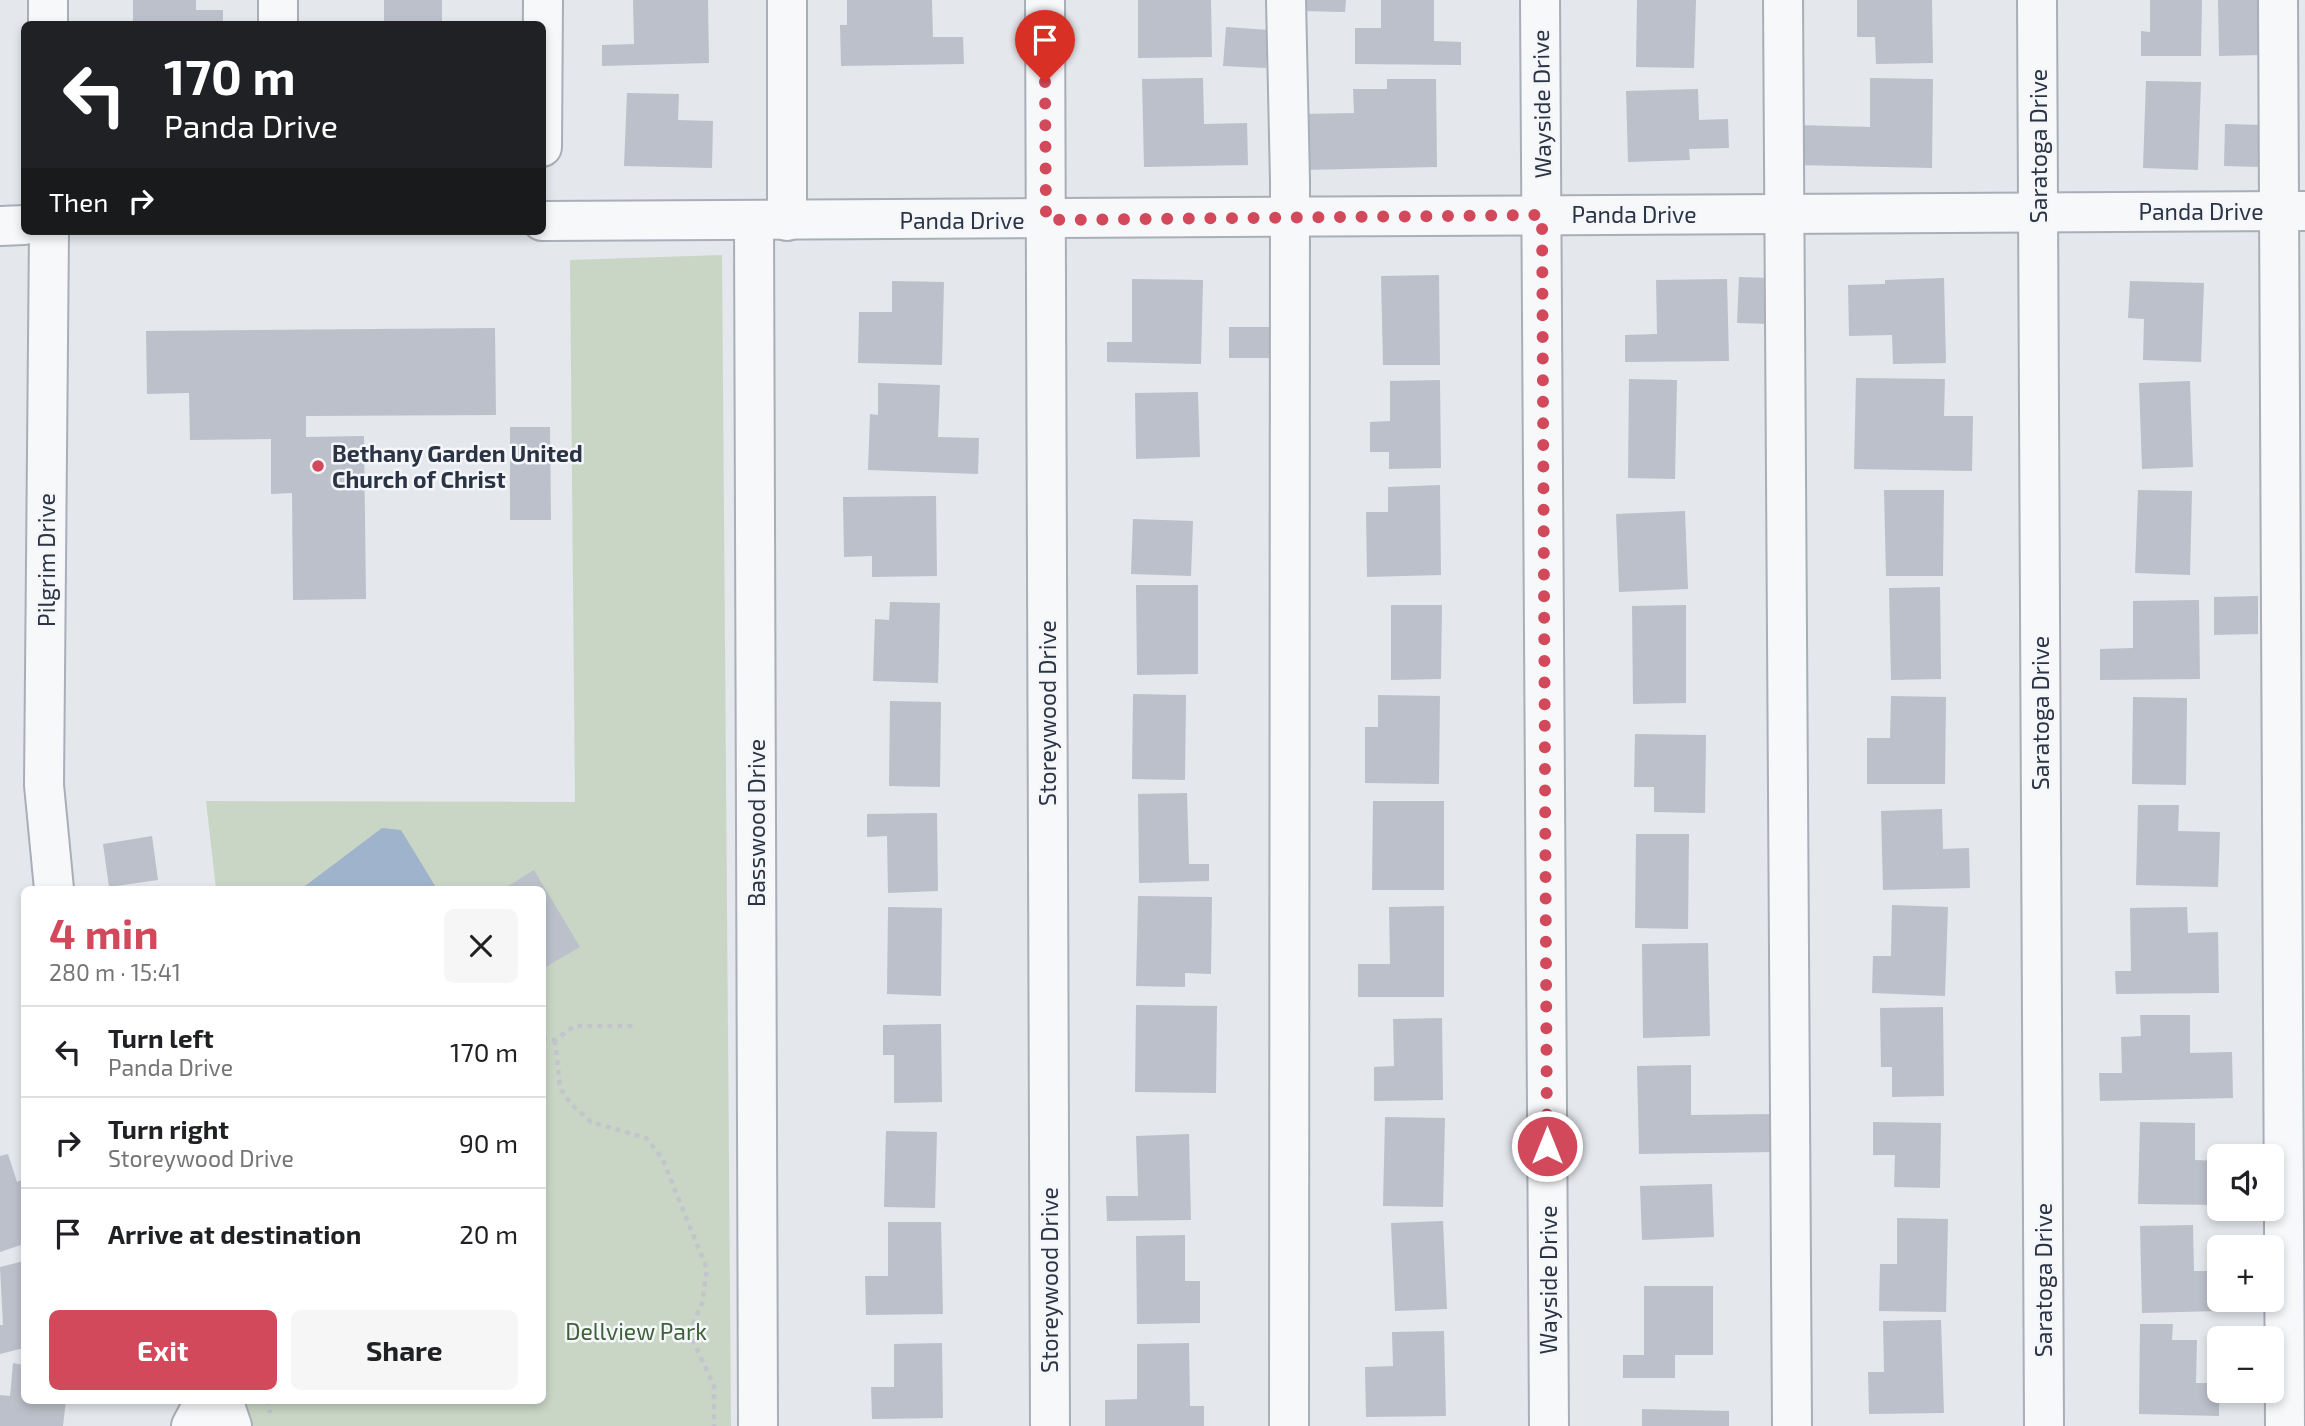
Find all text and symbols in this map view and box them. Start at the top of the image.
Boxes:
pin [1015,10,1075,82]
icon: arrive [1026,21,1064,59]
street label: Wayside Drive [1526,29,1556,179]
text: 170 m [164,46,296,105]
icon: left [49,49,140,140]
street label: Saratoga Drive [2024,69,2052,223]
text: Panda Drive [164,106,338,144]
icon: right [122,182,160,220]
text: Then [49,186,108,217]
street label: Panda Drive [2138,197,2264,225]
street label: Panda Drive [1571,200,1697,228]
street label: Panda Drive [899,206,1025,234]
place label: Bethany Garden United Church of Christ [332,439,583,493]
marker: Bethany Garden United Church of Christ [310,458,326,474]
street label: Pilgrim Drive [32,493,60,627]
street label: Storeywood Drive [1033,620,1061,806]
street label: Saratoga Drive [2026,636,2054,790]
street label: Basswood Drive [742,739,770,907]
text: 4 min [49,907,159,957]
button: close [444,909,518,983]
text: 280 m · 15:41 [49,958,181,986]
text: Turn left [108,1022,214,1053]
icon: left [49,1033,87,1071]
text: 170 m [450,1036,518,1067]
text: Panda Drive [108,1053,233,1081]
position arrow [1510,1109,1584,1183]
text: Turn right [108,1113,229,1144]
icon: right [49,1124,87,1162]
text: 90 m [459,1127,518,1158]
text: Storeywood Drive [108,1144,294,1172]
map controls [2207,1144,2284,1403]
button: sound [2207,1144,2284,1221]
street label: Storeywood Drive [1035,1187,1063,1373]
street label: Saratoga Drive [2029,1203,2057,1357]
street label: Wayside Drive [1534,1206,1562,1354]
icon: arrive [49,1215,87,1253]
text: Arrive at destination [108,1218,361,1249]
text: 20 m [459,1218,518,1249]
button: + [2207,1235,2284,1312]
button: Exit [49,1310,277,1390]
button: Share [291,1310,518,1390]
park label: Dellview Park [565,1317,707,1345]
button: − [2207,1326,2284,1403]

